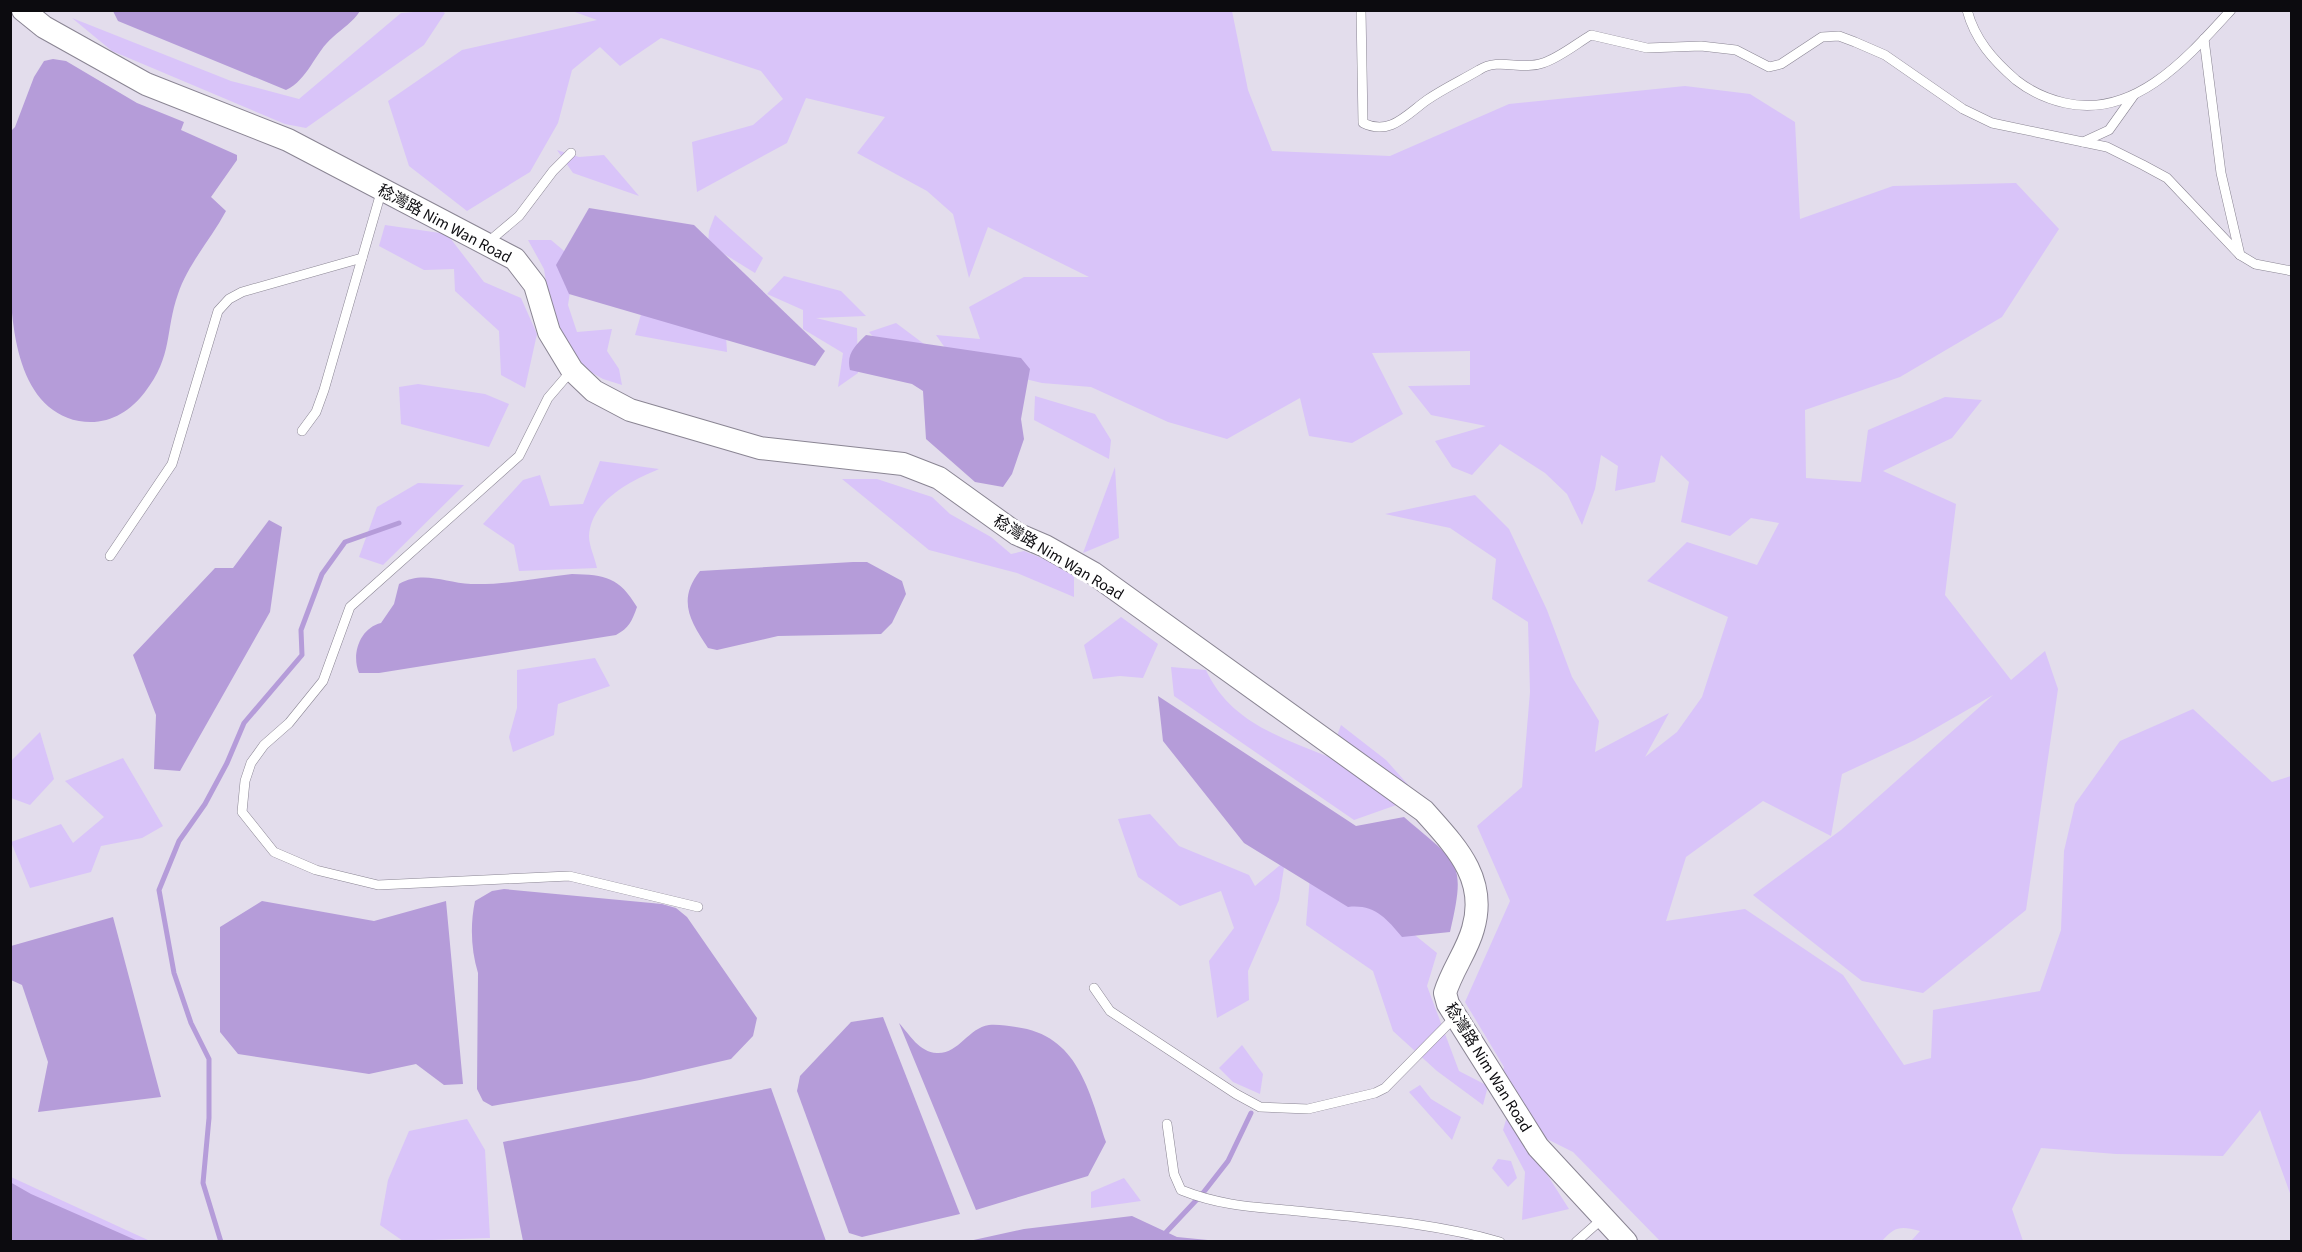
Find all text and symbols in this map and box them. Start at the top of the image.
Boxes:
street label: 稔灣路 Nim Wan Road [374,179,515,268]
street label: 稔灣路 Nim Wan Road [989,510,1128,606]
street label: 稔灣路 Nim Wan Road [1439,999,1537,1136]

